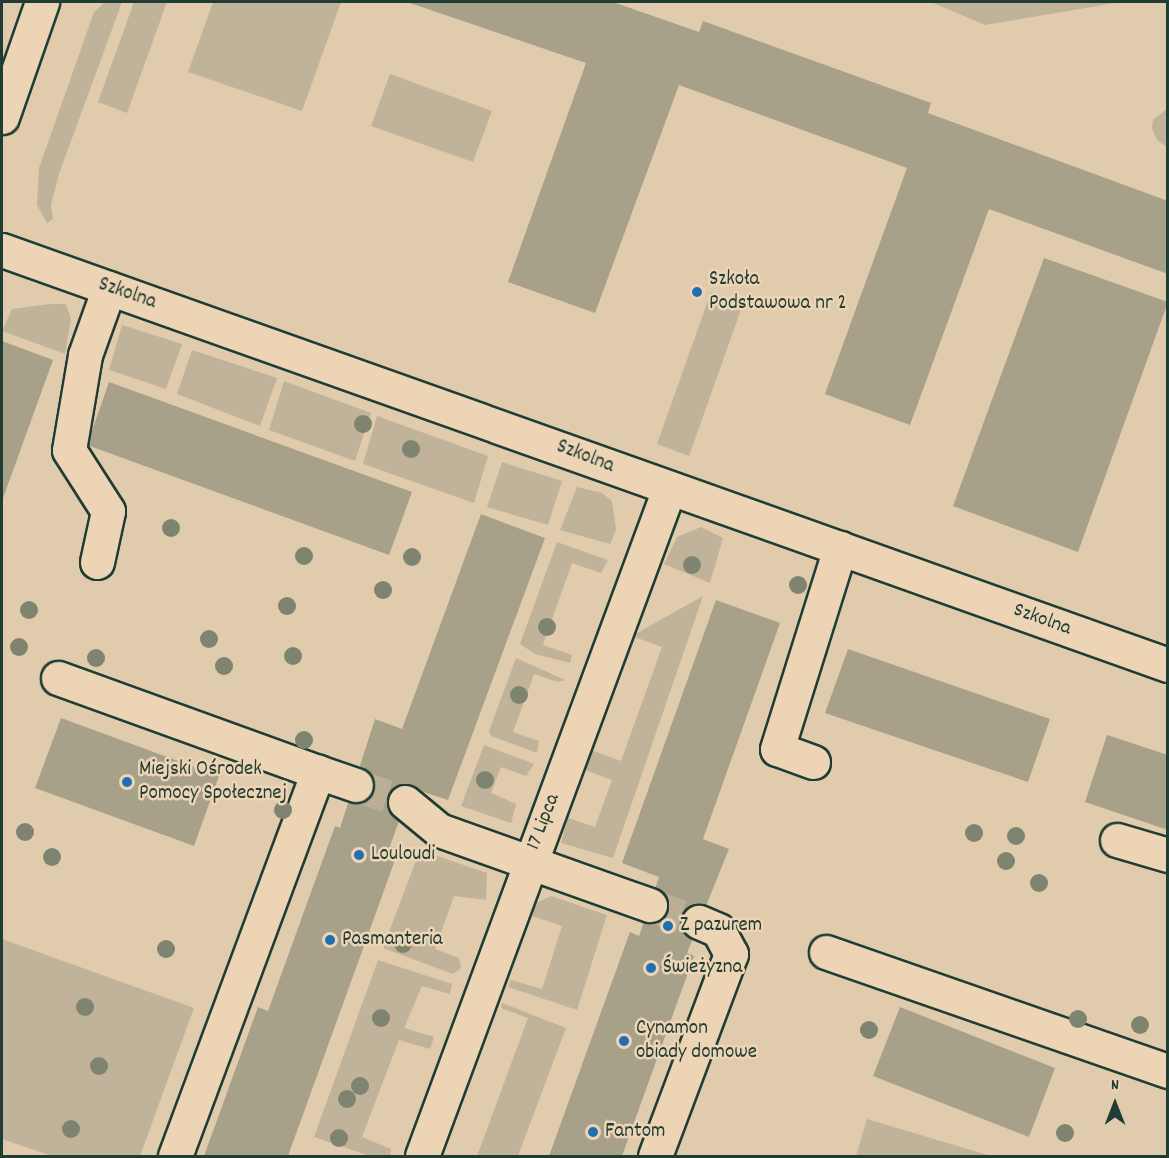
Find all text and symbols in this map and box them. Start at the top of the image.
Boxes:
place label: Szkoła Podstawowa nr 2 [709,267,847,317]
street label: Szkolna [95,272,159,316]
marker: Szkoła Podstawowa nr 2 [690,285,704,299]
street label: Szkolna [553,435,617,479]
street label: Szkolna [1010,598,1074,642]
place label: Miejski Ośrodek Pomocy Społecznej [139,757,287,807]
marker: Miejski Ośrodek Pomocy Społecznej [120,775,134,789]
street label: 17 Lipca [522,790,566,854]
place label: Louloudi [371,842,435,868]
marker: Louloudi [352,848,366,862]
place label: Z pazurem [680,913,762,939]
marker: Z pazurem [661,919,675,933]
place label: Pasmanteria [342,927,443,953]
marker: Pasmanteria [323,933,337,947]
place label: Świeżyzna [663,955,742,981]
marker: Świeżyzna [644,961,658,975]
place label: Cynamon obiady domowe [636,1016,757,1066]
marker: Cynamon obiady domowe [617,1034,631,1048]
north arrow [1085,1074,1145,1134]
text: N [1111,1074,1119,1097]
place label: Fantom [605,1119,665,1145]
marker: Fantom [586,1125,600,1139]

